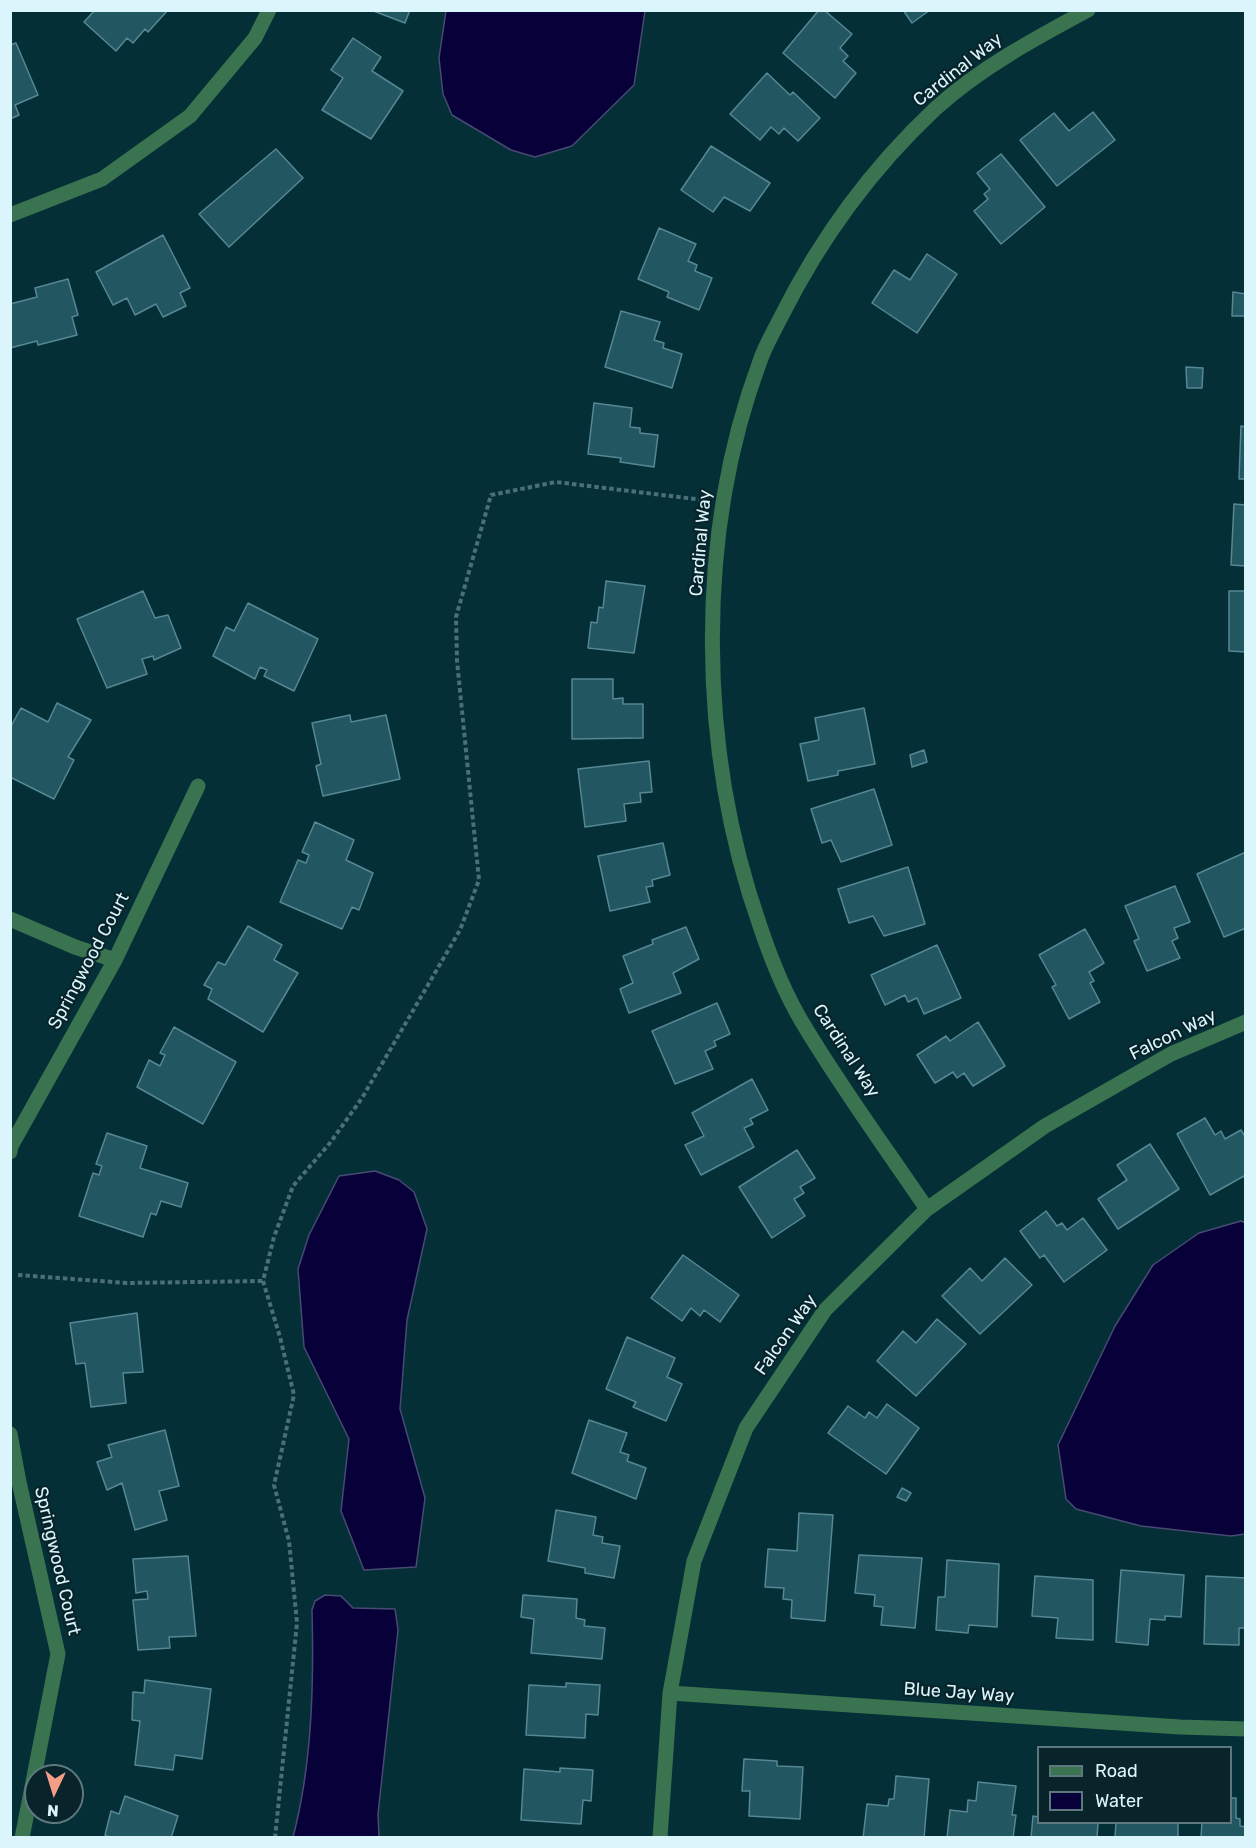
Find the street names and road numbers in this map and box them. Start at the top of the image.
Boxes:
street label: Cardinal Way [909,29,1007,111]
street label: Cardinal Way [686,489,716,597]
street label: Springwood Court [44,889,134,1033]
street label: Cardinal Way [808,1000,884,1102]
street label: Falcon Way [1126,1005,1220,1065]
street label: Falcon Way [750,1290,822,1380]
street label: Springwood Court [29,1485,85,1637]
street label: Blue Jay Way [903,1678,1015,1708]

